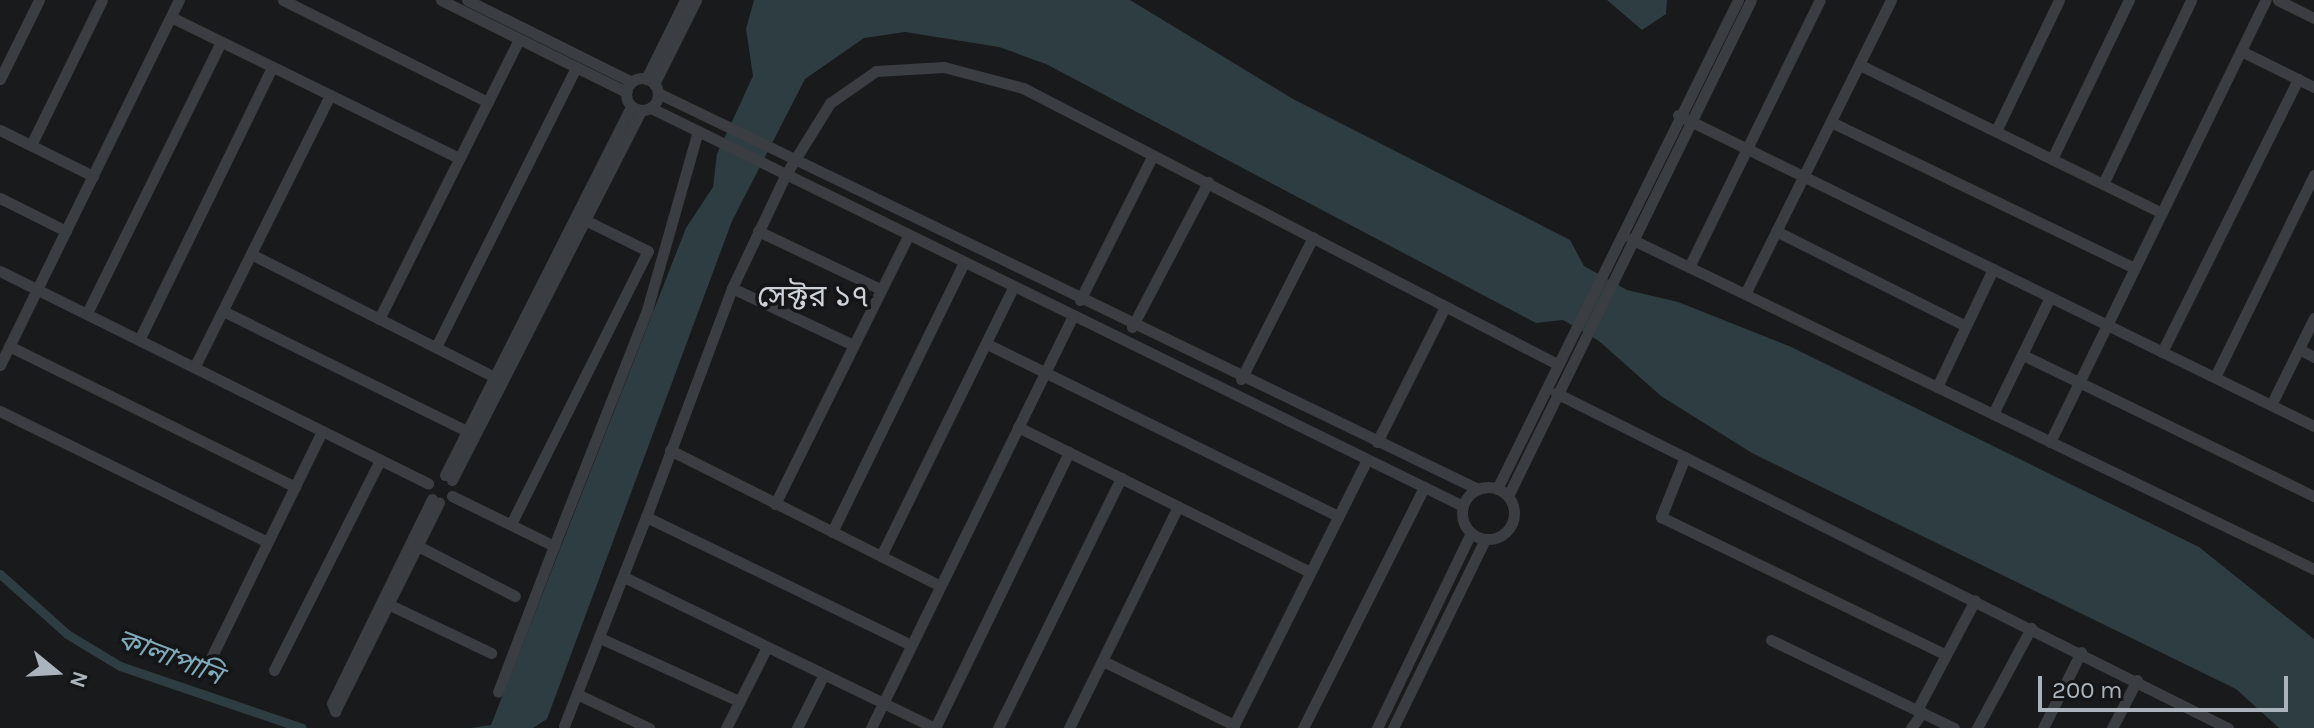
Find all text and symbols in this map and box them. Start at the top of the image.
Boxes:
district label: সেক্টর ১৭ [757,278,869,314]
water label: কালাপানি [113,622,227,692]
north arrow [16,632,96,712]
scale bar [2042,660,2292,710]
text: N [64,668,94,691]
text: 200 m [2052,676,2123,704]

